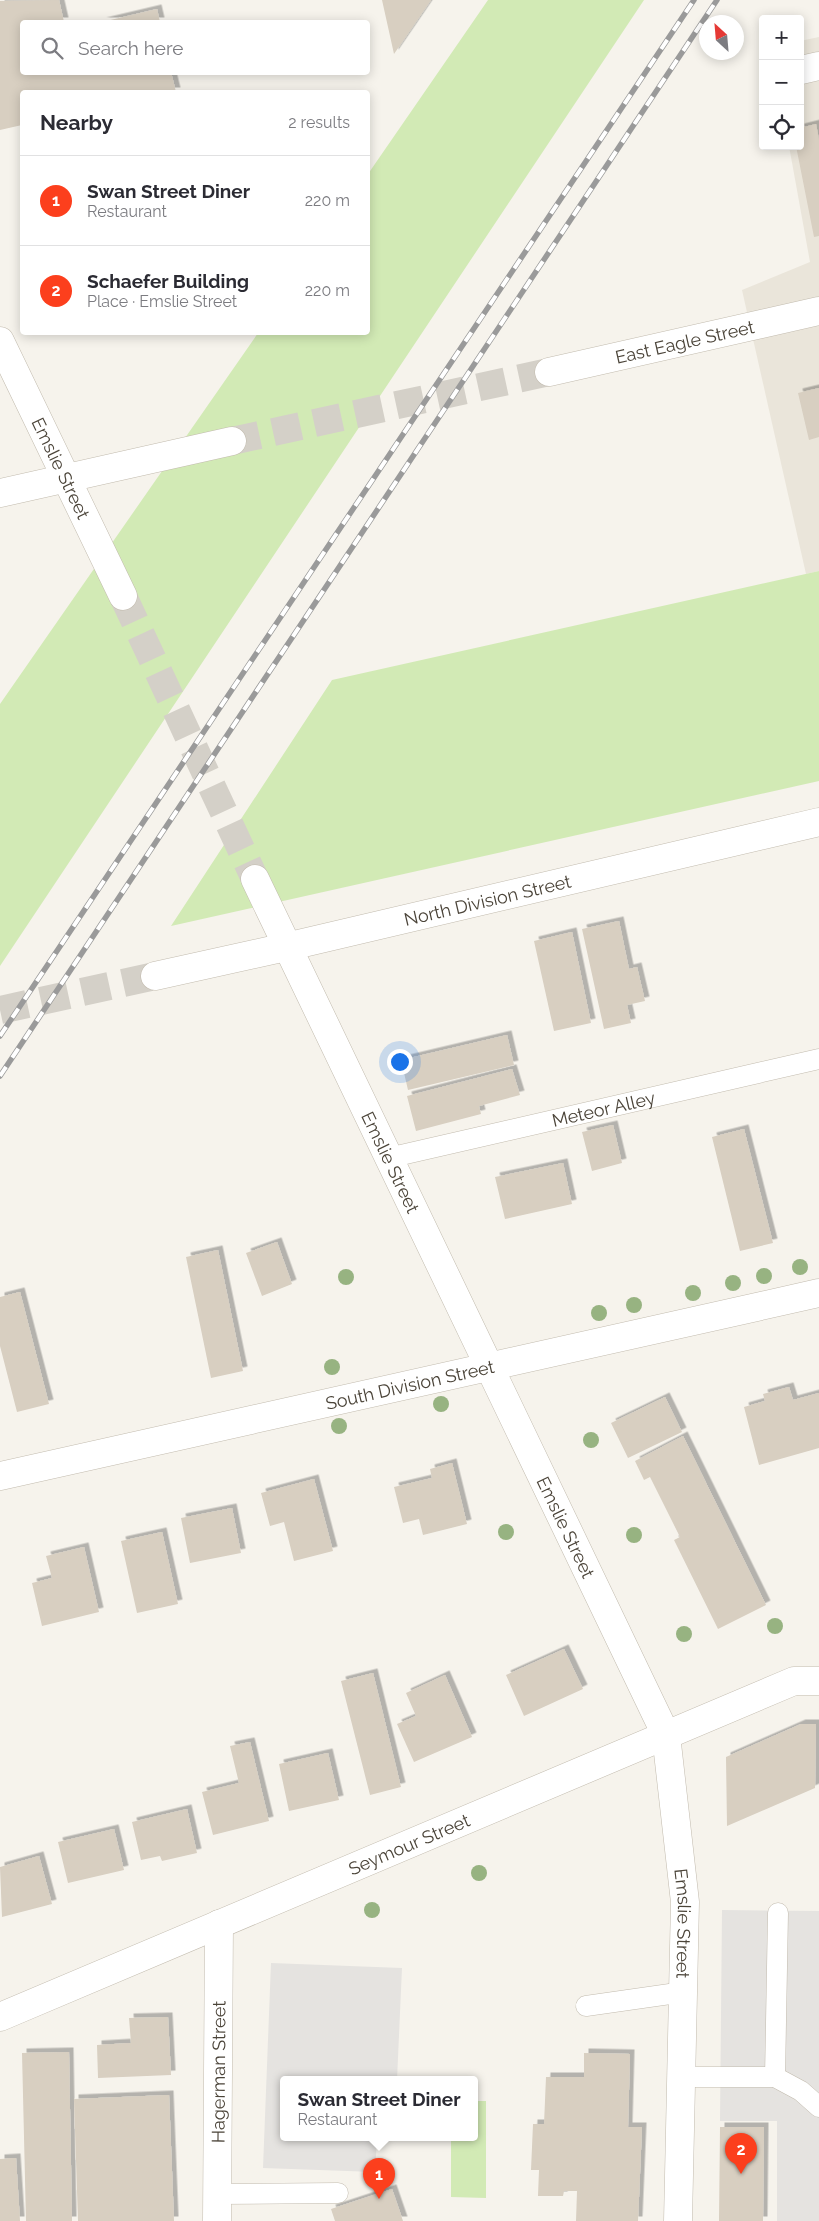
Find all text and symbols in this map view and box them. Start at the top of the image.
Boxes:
north arrow [699,15,744,60]
map controls [759,15,804,150]
button: + [759,15,804,60]
search box [20,20,370,75]
icon: search [38,34,66,62]
text: Search here [78,37,184,59]
button: − [759,60,804,105]
button: locate [759,105,804,150]
text: Nearby [40,110,113,135]
text: 2 results [288,113,350,132]
text: Swan Street Diner [87,180,250,202]
text: 1 [52,191,60,210]
text: 220 m [305,191,350,210]
text: Restaurant [87,202,167,221]
text: Schaefer Building [87,270,249,292]
text: 2 [51,281,61,300]
text: 220 m [305,281,350,300]
text: Place · Emslie Street [87,292,237,311]
street label: East Eagle Street [613,315,756,367]
street label: Emslie Street [28,414,95,522]
street label: North Division Street [402,870,573,929]
your location [387,1049,413,1075]
street label: Meteor Alley [550,1086,657,1131]
street label: Emslie Street [358,1108,424,1216]
street label: South Division Street [324,1355,496,1413]
street label: Emslie Street [533,1473,599,1581]
street label: Seymour Street [345,1809,473,1879]
street label: Emslie Street [671,1867,696,1979]
street label: Hagerman Street [207,2001,229,2143]
popup [280,2076,478,2141]
text: Swan Street Diner [297,2088,461,2110]
text: Restaurant [297,2110,377,2129]
pin: 2 [725,2133,757,2174]
pin: 1 [363,2158,395,2199]

